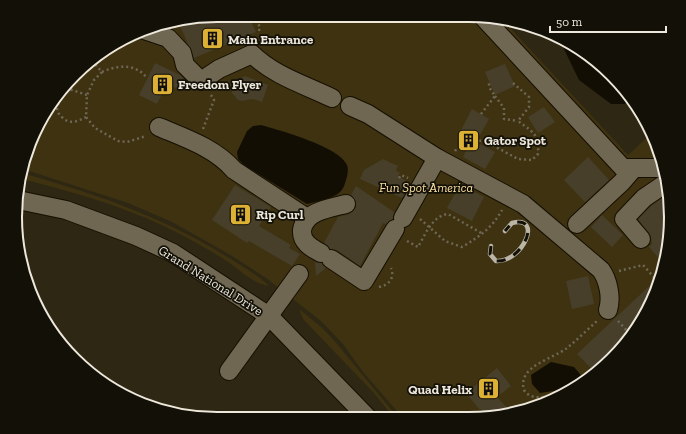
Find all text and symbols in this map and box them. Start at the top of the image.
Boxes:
scale bar [550,8,666,34]
text: 50 m [556,15,583,29]
building icon: Main Entrance [199,26,225,52]
place label: Main Entrance [228,32,314,47]
building icon: Freedom Flyer [150,71,176,97]
place label: Freedom Flyer [178,77,262,92]
building icon: Gator Spot [456,127,482,153]
place label: Gator Spot [484,133,547,148]
park label: Fun Spot America [379,180,473,195]
building icon: Rip Curl [228,201,254,227]
place label: Rip Curl [256,207,304,222]
street label: Grand National Drive [156,242,265,319]
building icon: Quad Helix [475,376,501,402]
place label: Quad Helix [408,382,472,397]

